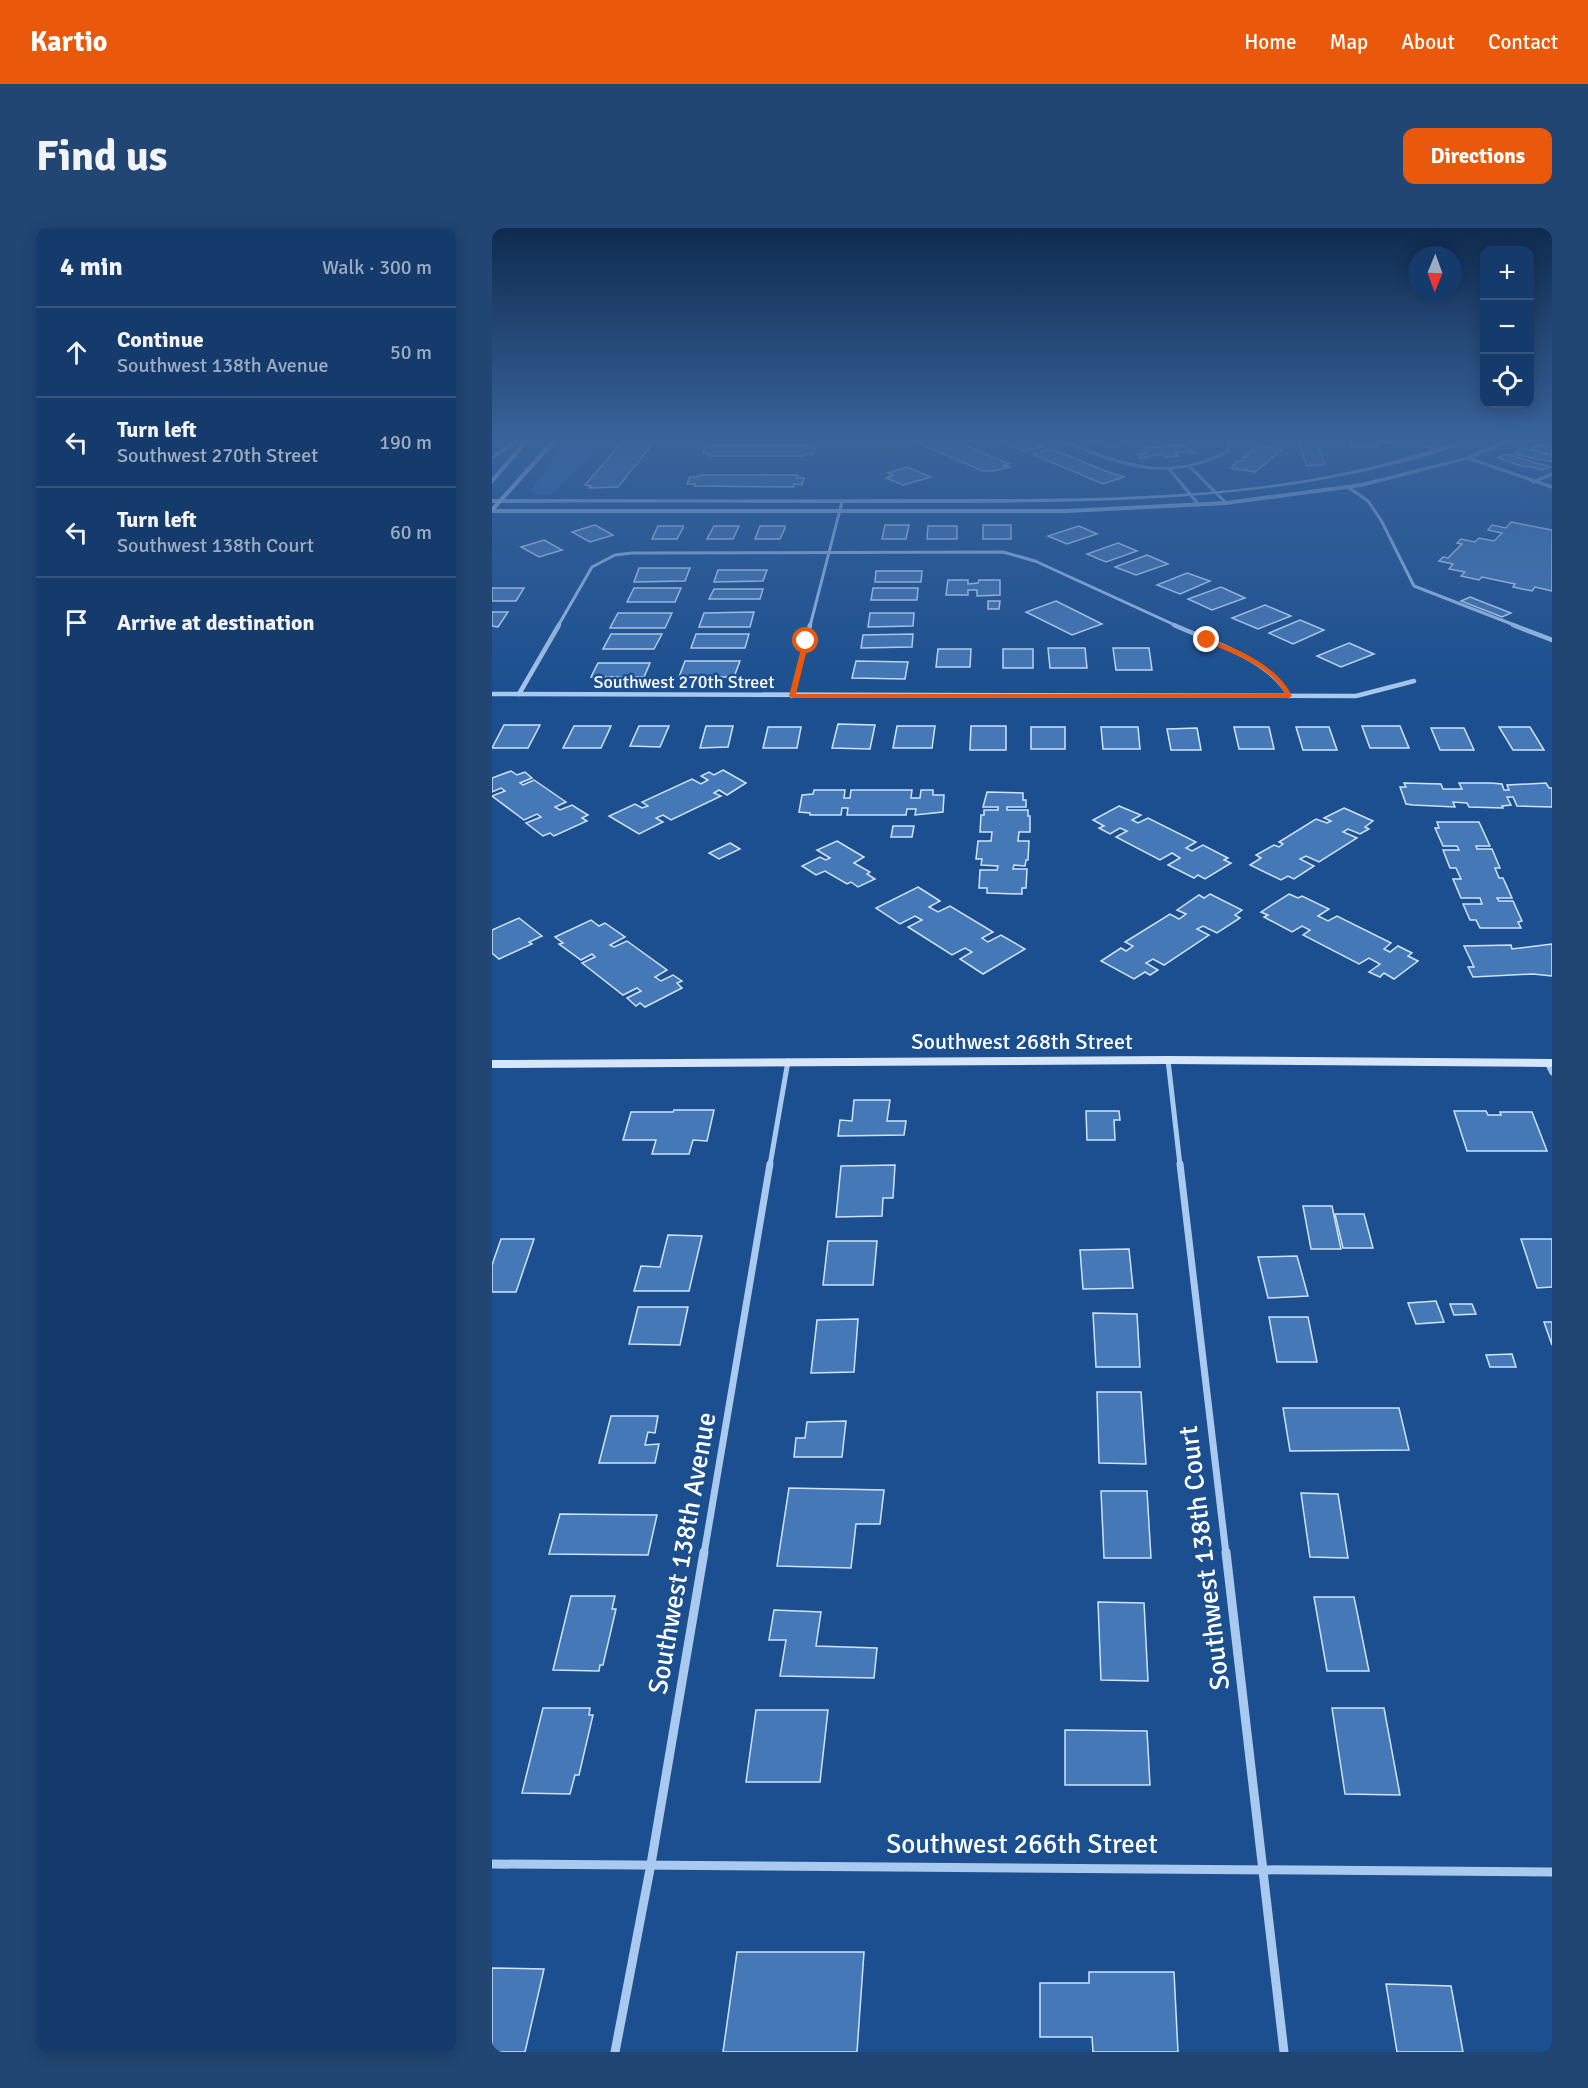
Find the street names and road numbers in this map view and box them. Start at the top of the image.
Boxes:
street label: Southwest 270th Street [593,671,775,693]
street label: Southwest 268th Street [911,1028,1133,1055]
street label: Southwest 138th Avenue [641,1410,724,1697]
street label: Southwest 138th Court [1172,1424,1237,1692]
street label: Southwest 266th Street [886,1828,1158,1861]

